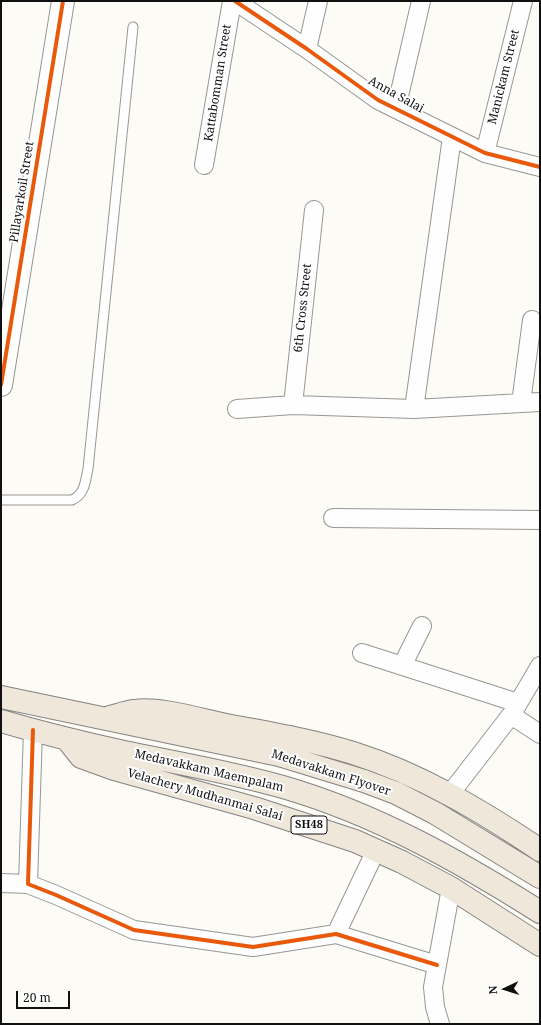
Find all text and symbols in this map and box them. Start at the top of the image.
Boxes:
street label: Kattabomman Street [202,23,234,143]
street label: Manickam Street [485,28,523,126]
street label: Anna Salai [366,74,426,116]
street label: Pillayarkoil Street [7,140,37,244]
street label: 6th Cross Street [291,263,315,353]
street label: Medavakkam Maempalam [133,747,285,795]
street label: Medavakkam Flyover [270,747,392,799]
street label: Velachery Mudhanmai Salai [126,766,284,824]
road number: SH48 [291,816,327,834]
north arrow [485,969,525,1009]
scale bar [18,983,72,1009]
text: N [485,985,500,995]
text: 20 m [23,989,51,1006]

